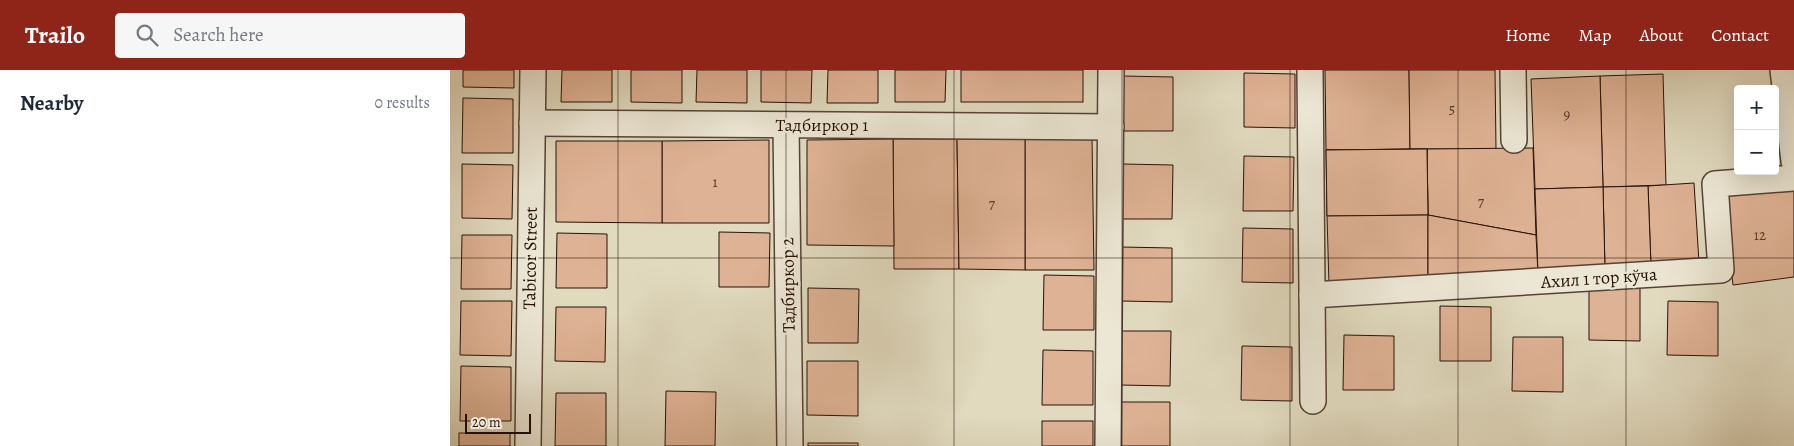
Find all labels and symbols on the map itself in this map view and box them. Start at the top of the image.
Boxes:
house number: 5 [1449,99,1455,119]
house number: 9 [1564,104,1571,124]
street label: Тадбиркор 1 [776,113,868,137]
house number: 1 [712,172,718,192]
house number: 7 [1478,192,1485,212]
house number: 7 [989,194,996,214]
street label: Tabicor Street [517,206,543,309]
house number: 12 [1754,225,1766,245]
street label: Тадбиркор 2 [775,237,801,333]
street label: Ахил 1 тор кўча [1539,262,1659,294]
scale bar [465,411,531,434]

